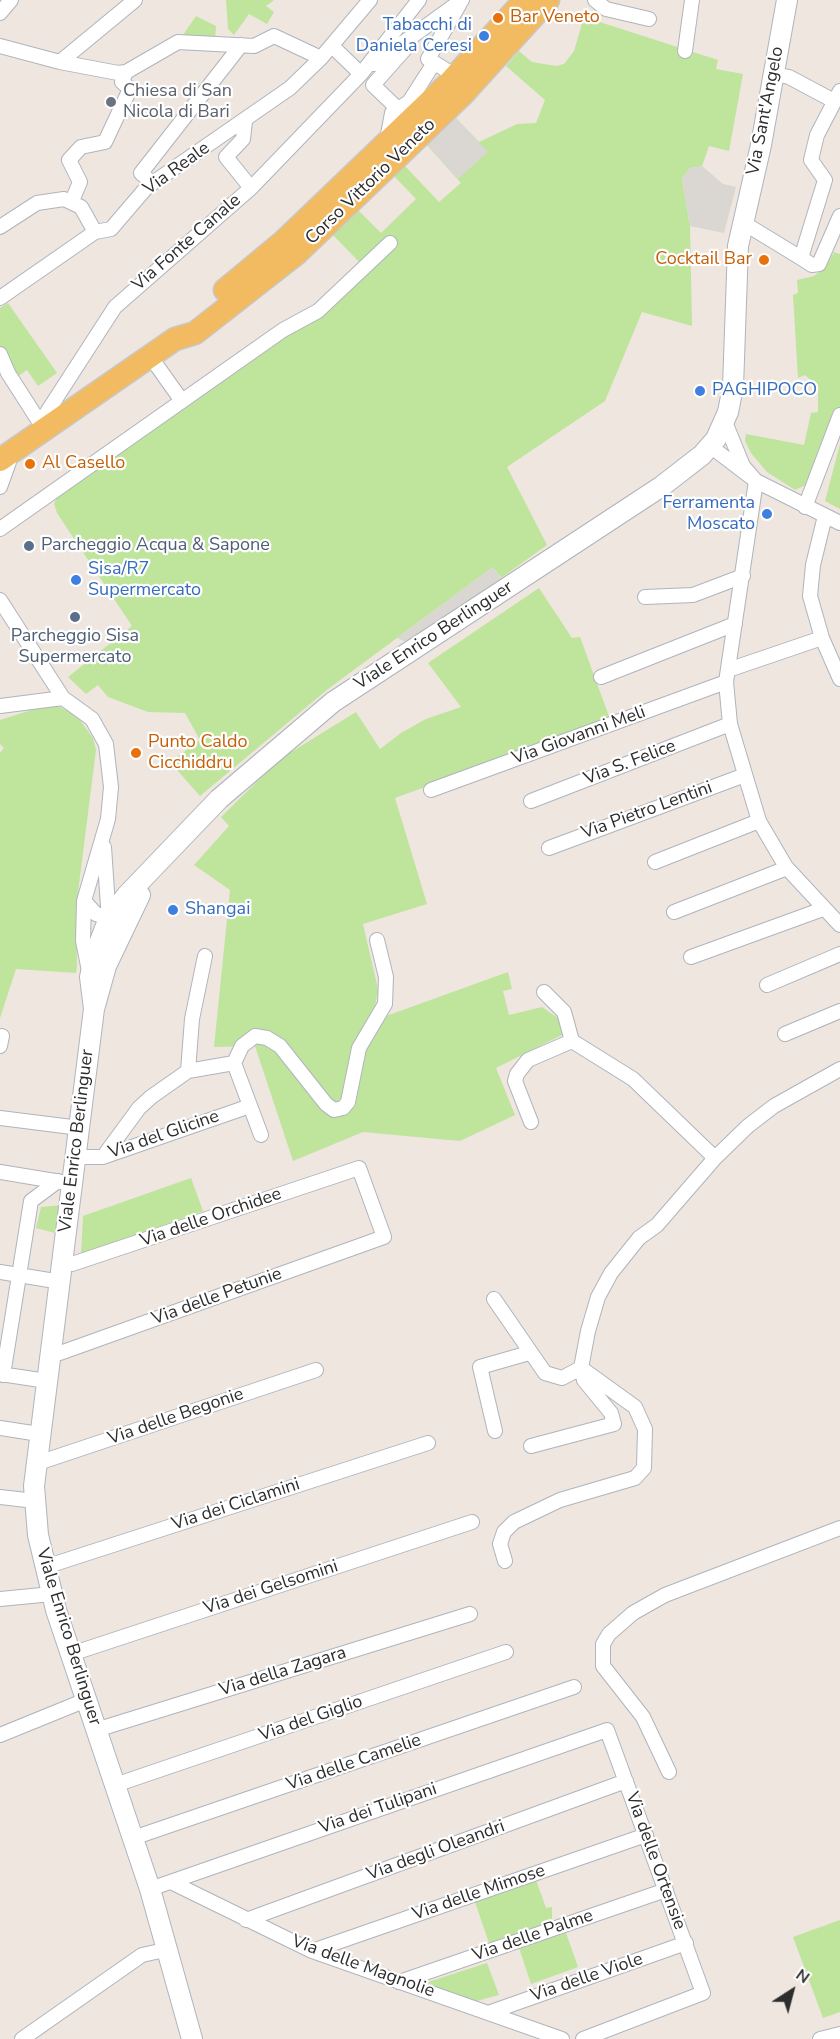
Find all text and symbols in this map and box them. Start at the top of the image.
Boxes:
place label: Bar Veneto [510,7,600,29]
marker: Bar Veneto [491,11,505,25]
place label: Tabacchi di Daniela Ceresi [356,15,472,57]
marker: Tabacchi di Daniela Ceresi [477,29,491,43]
street label: Via Sant'Angelo [743,45,789,177]
place label: Chiesa di San Nicola di Bari [123,81,232,124]
marker: Chiesa di San Nicola di Bari [104,95,118,109]
street label: Corso Vittorio Veneto [302,114,440,250]
street label: Via Reale [140,138,214,200]
street label: Via Fonte Canale [128,190,246,296]
place label: Cocktail Bar [655,249,752,271]
marker: Cocktail Bar [757,253,771,267]
place label: PAGHIPOCO [712,380,817,402]
marker: PAGHIPOCO [693,384,707,398]
place label: Al Casello [42,453,125,475]
marker: Al Casello [23,457,37,471]
place label: Ferramenta Moscato [663,493,755,536]
marker: Ferramenta Moscato [760,507,774,521]
place label: Parcheggio Acqua & Sapone [41,535,270,557]
marker: Parcheggio Acqua & Sapone [22,539,36,553]
place label: Sisa/R7 Supermercato [88,559,201,602]
marker: Sisa/R7 Supermercato [69,573,83,587]
street label: Viale Enrico Berlinguer [351,577,517,695]
marker: Parcheggio Sisa Supermercato [68,610,82,624]
place label: Parcheggio Sisa Supermercato [11,626,139,668]
street label: Via Giovanni Meli [509,702,649,770]
place label: Punto Caldo Cicchiddru [148,732,248,774]
street label: Via S. Felice [581,736,679,790]
marker: Punto Caldo Cicchiddru [129,746,143,760]
street label: Via Pietro Lentini [579,777,715,845]
place label: Shangai [185,899,250,921]
marker: Shangai [166,903,180,917]
street label: Viale Enrico Berlinguer [55,1048,99,1234]
street label: Via del Glicine [106,1106,222,1164]
street label: Via delle Orchidee [137,1184,285,1252]
street label: Via delle Petunie [149,1264,285,1330]
street label: Via delle Begonie [105,1384,247,1450]
street label: Via dei Ciclamini [169,1474,303,1536]
street label: Viale Enrico Berlinguer [31,1546,105,1728]
street label: Via dei Gelsomini [201,1556,341,1620]
street label: Via della Zagara [217,1642,349,1702]
street label: Via del Giglio [256,1691,366,1747]
street label: Via delle Camelie [284,1730,424,1796]
street label: Via dei Tulipani [316,1779,440,1839]
street label: Via delle Ortensie [620,1789,690,1933]
street label: Via degli Oleandri [364,1816,508,1886]
street label: Via delle Mimose [410,1860,548,1926]
street label: Via delle Palme [470,1905,596,1967]
street label: Via delle Magnolie [289,1931,437,2003]
street label: Via delle Viole [528,1949,646,2007]
north arrow [762,1961,822,2021]
text: N [791,1964,814,1989]

